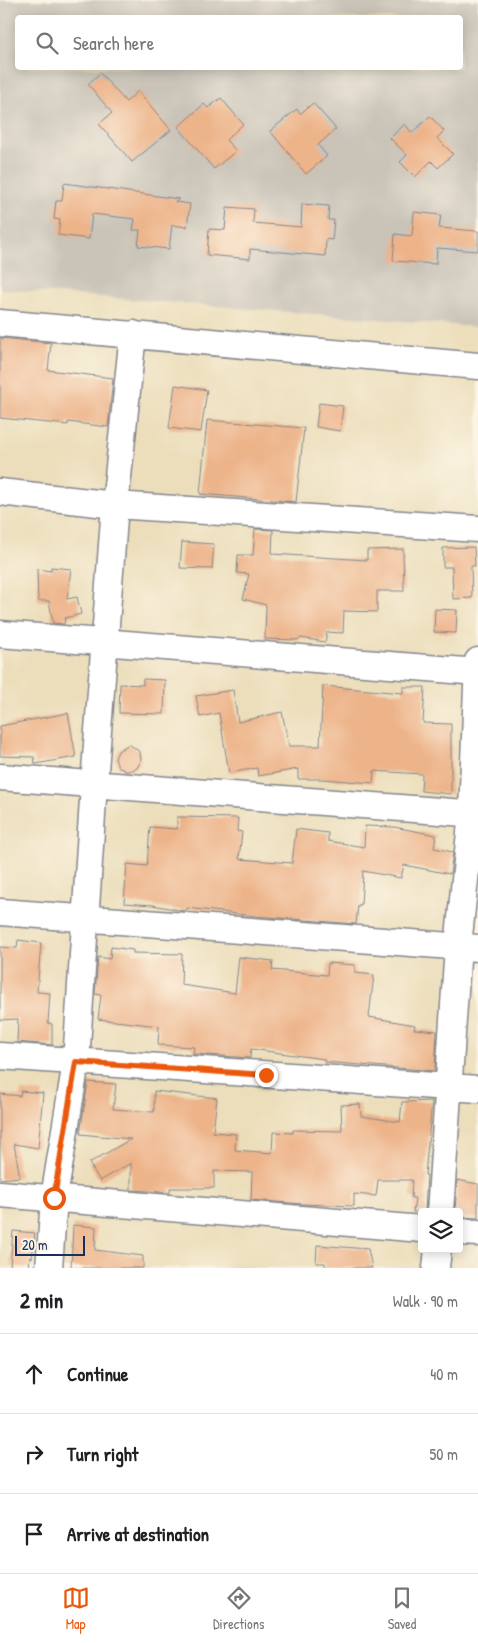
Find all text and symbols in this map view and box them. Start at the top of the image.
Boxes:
search box [15,15,463,70]
icon: search [33,29,61,57]
text: Search here [73,30,154,56]
route end [255,1064,278,1087]
route start [43,1187,66,1210]
map controls [418,1208,463,1253]
button: layers [418,1208,463,1253]
scale bar [15,1233,85,1256]
text: 20 m [22,1235,48,1254]
text: 2 min [20,1286,63,1315]
text: Walk · 90 m [393,1290,458,1312]
icon: ahead [20,1360,48,1388]
text: Continue [67,1361,128,1387]
text: 40 m [430,1363,458,1385]
icon: right [20,1440,48,1468]
text: Turn right [67,1441,138,1467]
text: 50 m [430,1443,458,1465]
icon: arrive [20,1520,48,1548]
text: Arrive at destination [67,1521,209,1547]
tab: Map [62,1584,90,1633]
tab: Directions [213,1584,264,1633]
tab: Saved [388,1584,416,1633]

